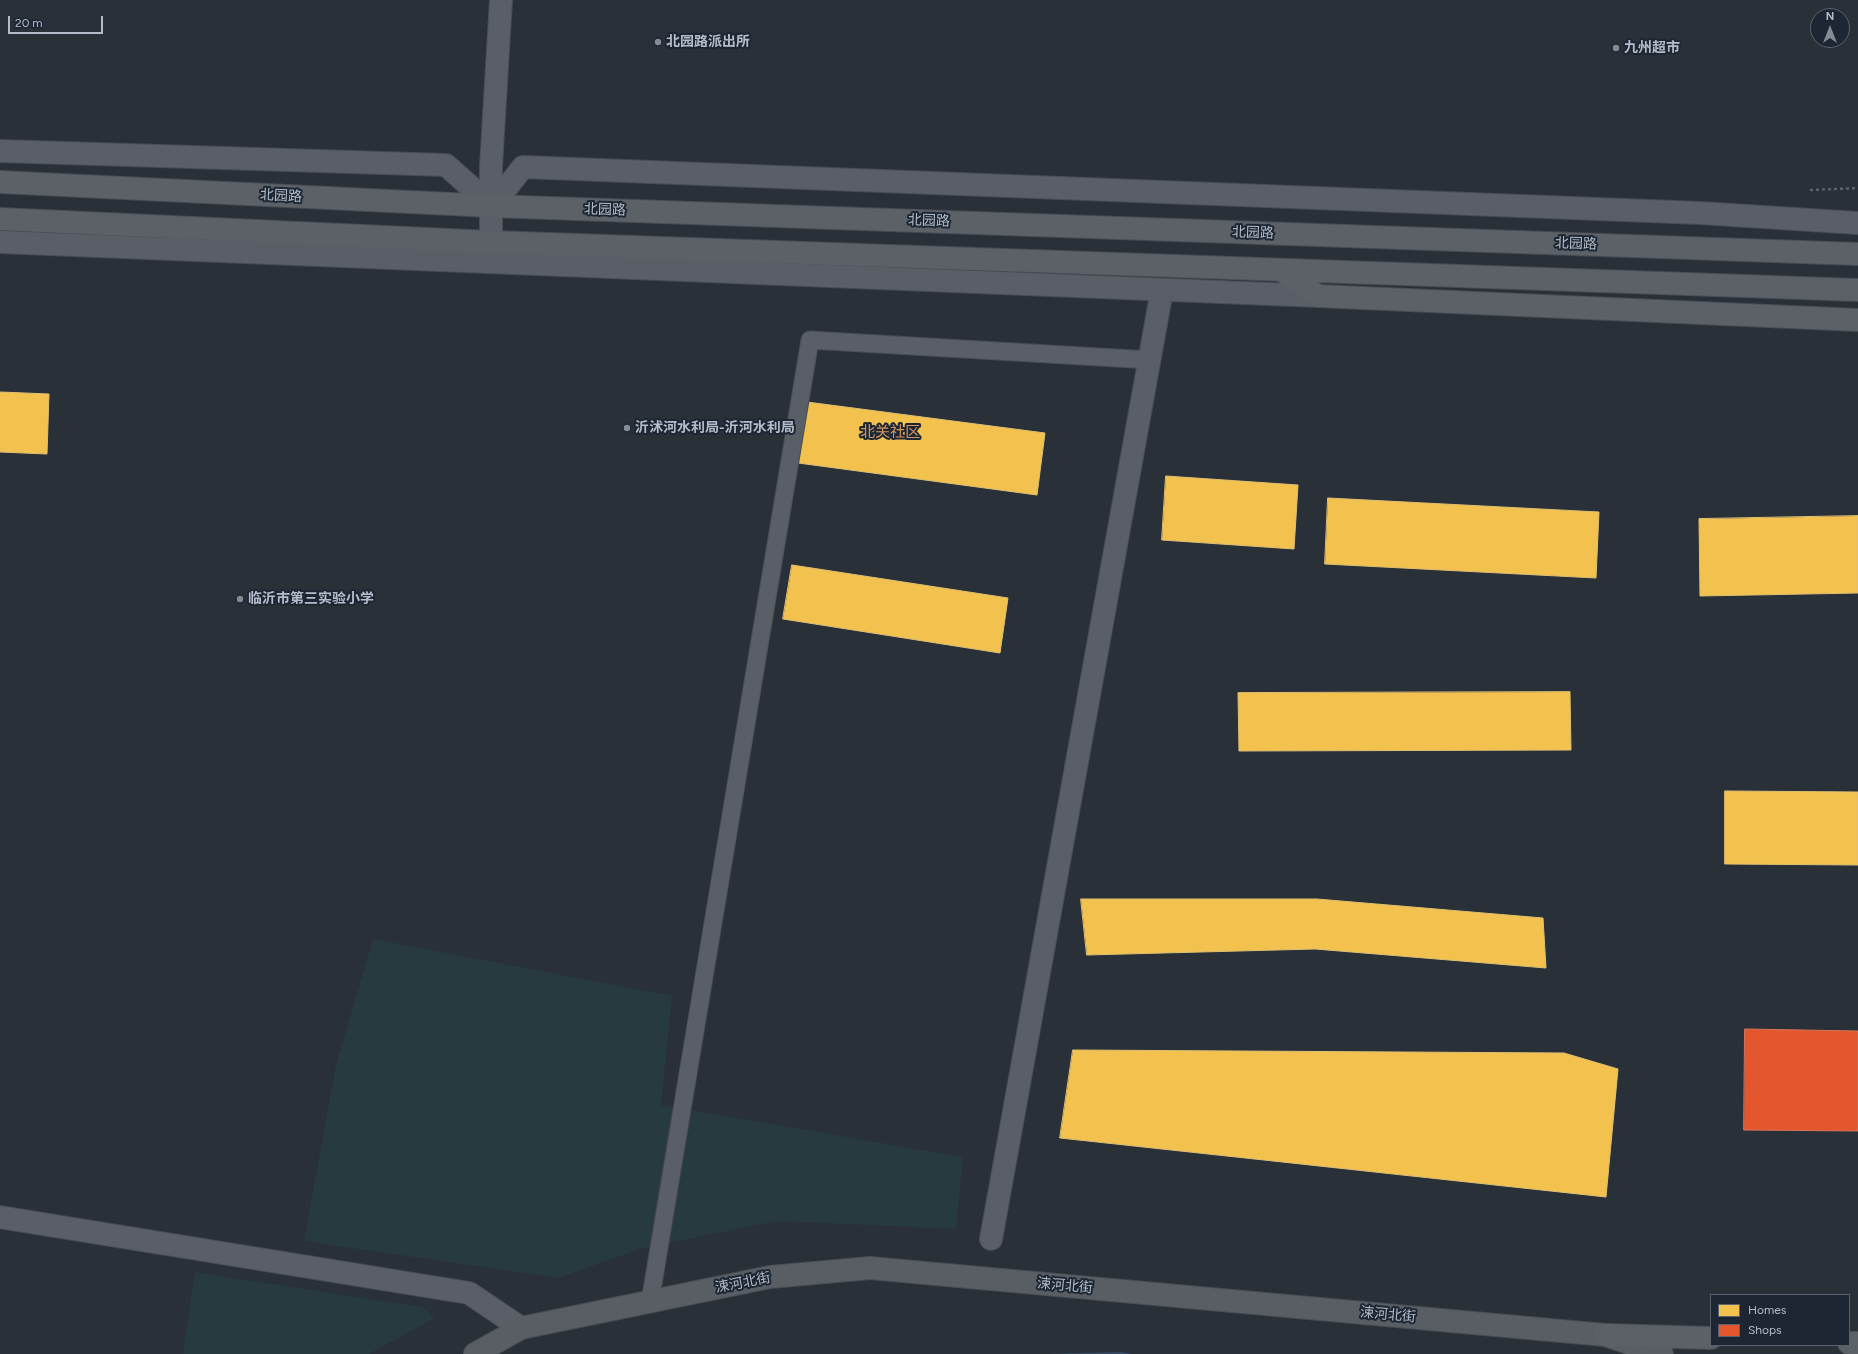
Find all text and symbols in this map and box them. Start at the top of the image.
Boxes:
scale bar [10,8,105,34]
north arrow [1810,8,1850,48]
text: N [1826,10,1834,23]
text: 20 m [15,16,43,30]
place label: 北园路派出所 [666,34,750,50]
marker: 北园路派出所 [653,37,663,47]
place label: 九州超市 [1624,40,1680,56]
marker: 九州超市 [1611,43,1621,53]
street label: 北园路 [260,187,302,205]
street label: 北园路 [584,201,626,219]
street label: 北园路 [908,212,950,230]
street label: 北园路 [1232,224,1274,242]
street label: 北园路 [1555,235,1597,253]
place label: 沂沭河水利局-沂河水利局 [635,420,795,436]
marker: 沂沭河水利局-沂河水利局 [622,423,632,433]
district label: 北关社区 [860,424,920,442]
place label: 临沂市第三实验小学 [248,591,374,607]
marker: 临沂市第三实验小学 [235,594,245,604]
street label: 涑河北街 [714,1269,772,1297]
street label: 涑河北街 [1036,1275,1094,1297]
legend [1710,1294,1850,1346]
text: Homes [1748,1303,1786,1317]
street label: 涑河北街 [1359,1304,1417,1326]
text: Shops [1748,1323,1782,1337]

